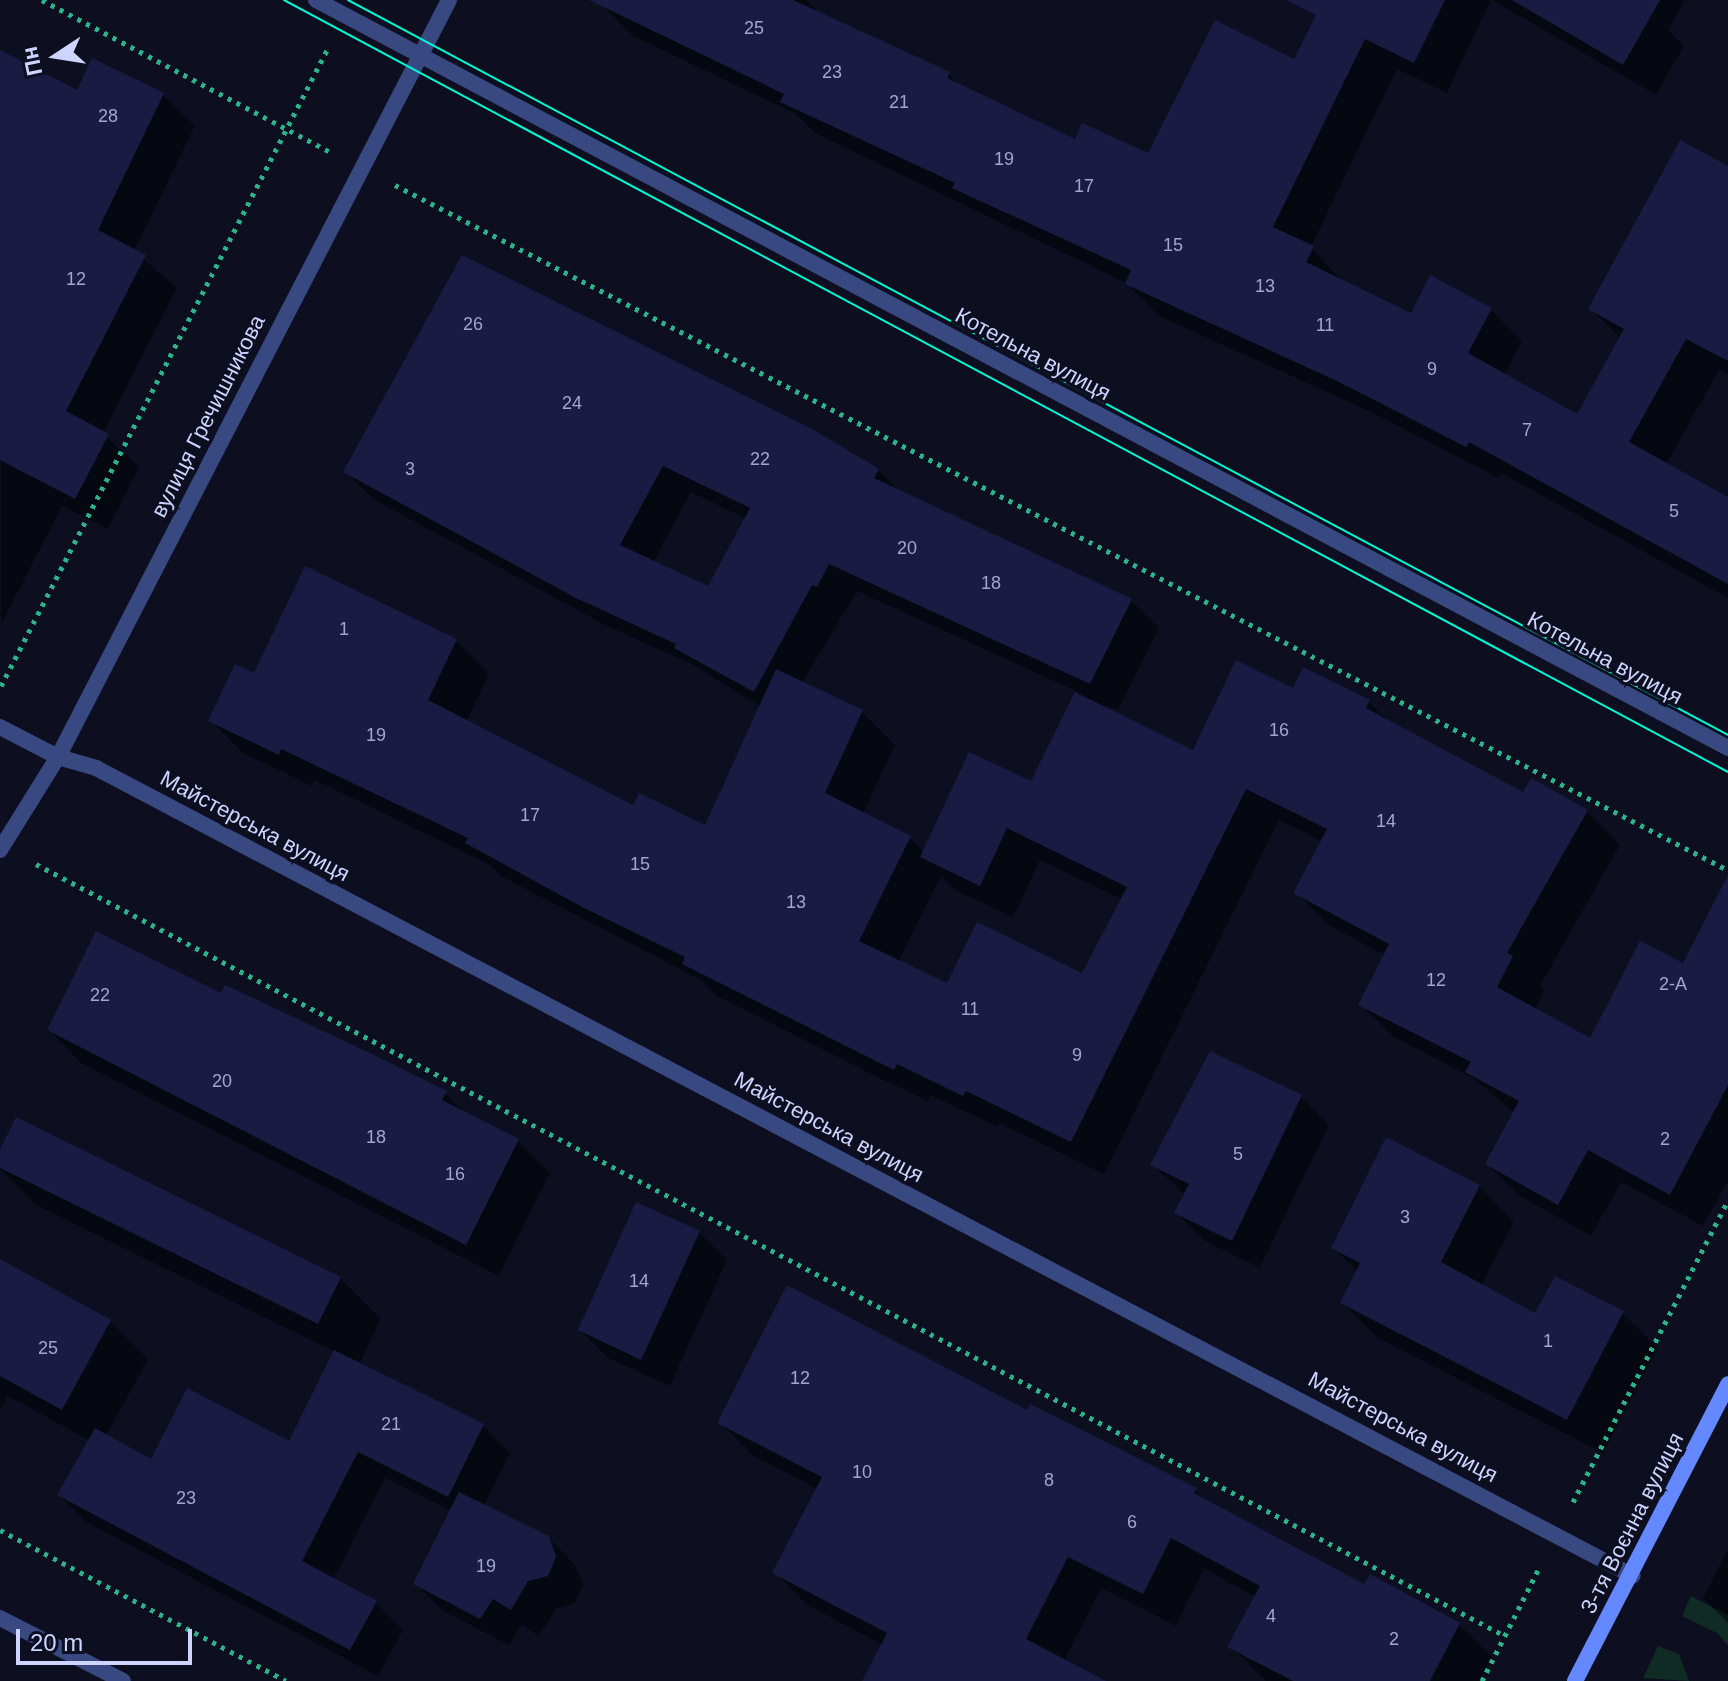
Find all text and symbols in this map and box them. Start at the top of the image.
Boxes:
north arrow [16,16,96,96]
house number: 25 [744,17,764,39]
text: Пн [17,44,47,78]
house number: 23 [822,61,842,83]
house number: 21 [889,91,909,113]
house number: 28 [98,105,118,127]
house number: 19 [994,148,1014,170]
house number: 17 [1074,175,1094,197]
house number: 15 [1163,234,1183,256]
house number: 12 [66,268,86,290]
house number: 13 [1255,275,1275,297]
street label: Котельна вулиця [951,302,1115,406]
street label: вулиця Гречишникова [146,310,270,522]
house number: 26 [463,313,483,335]
house number: 11 [1316,314,1334,336]
house number: 9 [1427,358,1437,380]
house number: 24 [562,392,582,414]
house number: 7 [1522,419,1532,441]
house number: 22 [750,448,770,470]
house number: 3 [405,458,415,480]
house number: 5 [1669,500,1679,522]
house number: 20 [897,537,917,559]
house number: 18 [981,572,1001,594]
street label: Котельна вулиця [1523,606,1687,710]
house number: 1 [339,618,349,640]
house number: 16 [1269,719,1289,741]
house number: 19 [366,724,386,746]
street label: Майстерська вулиця [156,765,354,887]
house number: 17 [520,804,540,826]
house number: 14 [1376,810,1396,832]
house number: 15 [630,853,650,875]
house number: 13 [786,891,806,913]
house number: 12 [1426,969,1446,991]
house number: 2-А [1659,973,1687,995]
house number: 22 [90,984,110,1006]
house number: 11 [961,998,979,1020]
house number: 9 [1072,1044,1082,1066]
street label: Майстерська вулиця [730,1066,928,1188]
house number: 20 [212,1070,232,1092]
house number: 18 [366,1126,386,1148]
house number: 2 [1660,1128,1670,1150]
house number: 5 [1233,1143,1243,1165]
house number: 16 [445,1163,465,1185]
house number: 3 [1400,1206,1410,1228]
house number: 14 [629,1270,649,1292]
house number: 1 [1543,1330,1553,1352]
house number: 25 [38,1337,58,1359]
street label: Майстерська вулиця [1304,1366,1502,1488]
house number: 12 [790,1367,810,1389]
house number: 21 [381,1413,401,1435]
street label: 3-тя Воєнна вулиця [1575,1428,1689,1618]
house number: 10 [852,1461,872,1483]
house number: 8 [1044,1469,1054,1491]
house number: 23 [176,1487,196,1509]
house number: 6 [1127,1511,1137,1533]
house number: 19 [476,1555,496,1577]
house number: 4 [1266,1605,1276,1627]
scale bar [20,1613,196,1663]
house number: 2 [1389,1628,1399,1650]
text: 20 m [30,1629,83,1656]

